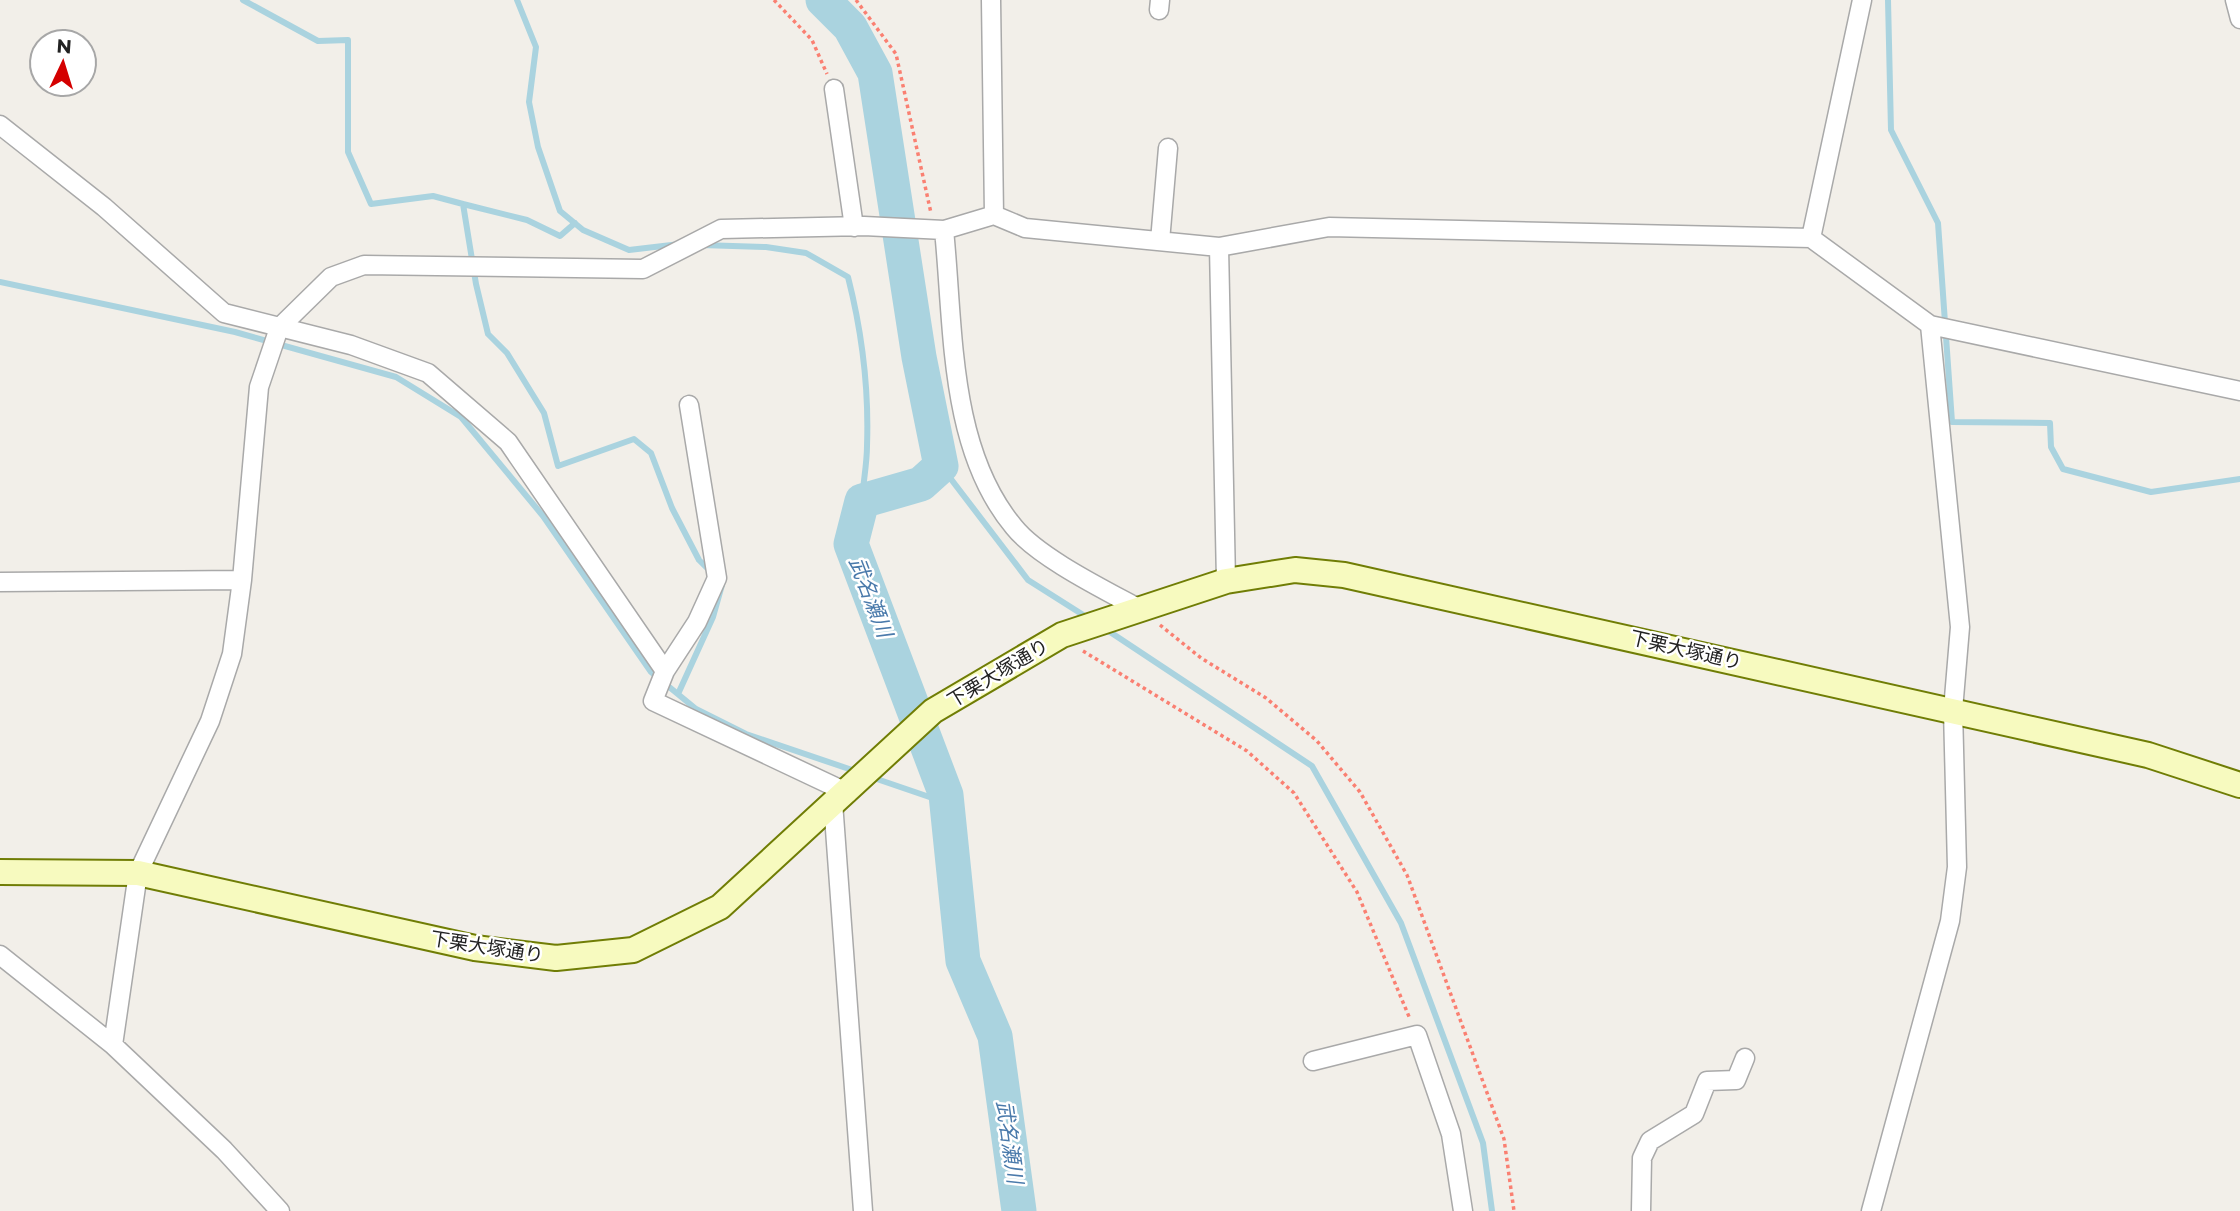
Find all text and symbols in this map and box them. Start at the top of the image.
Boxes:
north arrow [28,28,98,98]
text: N [56,35,73,59]
water label: 武名瀬川 [844,553,898,643]
street label: 下栗大塚通り [1628,626,1744,674]
street label: 下栗大塚通り [943,634,1053,712]
street label: 下栗大塚通り [429,927,545,967]
water label: 武名瀬川 [992,1099,1029,1187]

